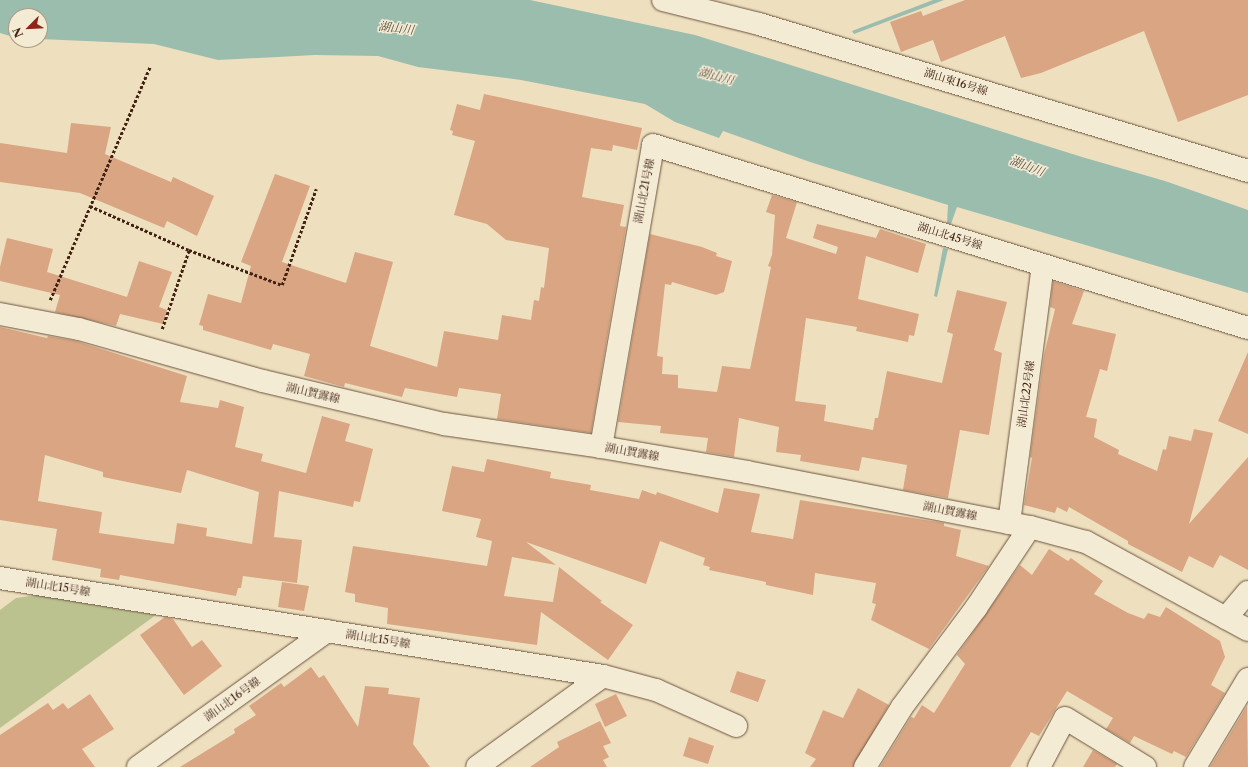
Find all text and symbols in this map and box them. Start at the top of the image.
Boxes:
north arrow [8,8,48,48]
water label: 湖山川 [377,19,415,37]
text: N [10,25,26,40]
water label: 湖山川 [697,64,735,88]
street label: 湖山東16号線 [922,66,990,98]
water label: 湖山川 [1008,153,1046,179]
street label: 湖山北21号線 [631,157,657,225]
street label: 湖山北45号線 [916,220,984,252]
street label: 湖山北22号線 [1015,360,1037,428]
street label: 湖山賀露線 [285,380,341,406]
street label: 湖山賀露線 [604,441,660,463]
street label: 湖山賀露線 [922,499,978,523]
street label: 湖山北15号線 [25,575,91,599]
street label: 湖山北15号線 [345,627,411,651]
street label: 湖山北16号線 [201,674,263,724]

